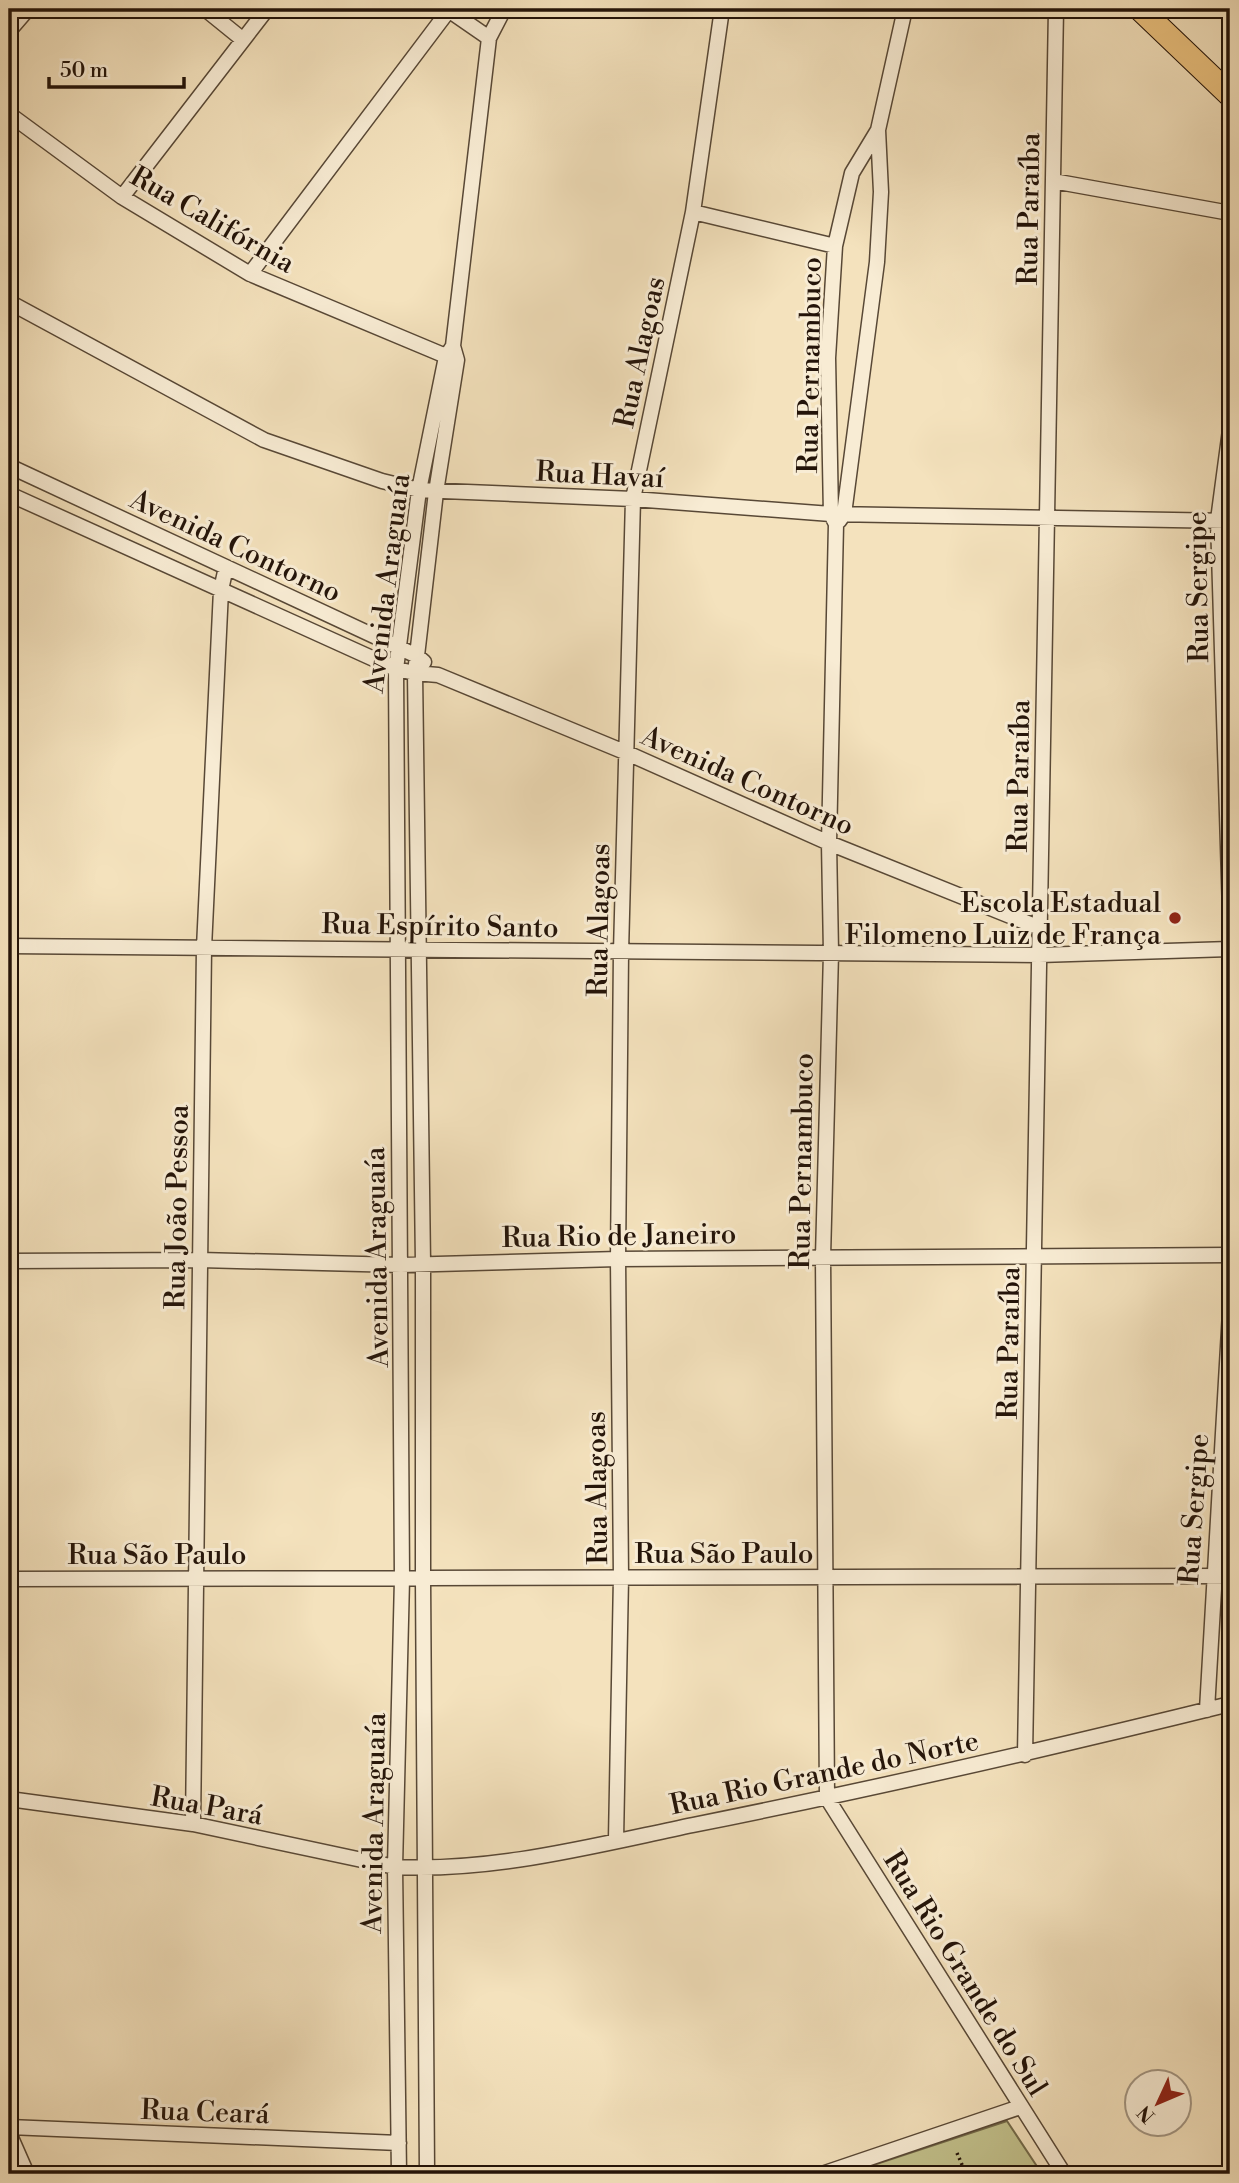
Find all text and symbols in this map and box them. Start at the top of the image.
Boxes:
scale bar [49,46,184,90]
text: 50 m [60,58,108,84]
street label: Rua Paraíba [1011,132,1048,286]
street label: Rua Califórnia [124,159,301,282]
street label: Rua Pernambuco [791,256,830,474]
street label: Rua Alagoas [607,274,674,431]
street label: Rua Havaí [535,455,667,496]
street label: Avenida Araguaía [357,471,418,696]
street label: Avenida Contorno [123,482,347,611]
street label: Rua Sergipe [1180,511,1217,663]
street label: Rua Paraíba [1001,699,1038,853]
street label: Avenida Contorno [635,718,859,844]
street label: Rua Alagoas [581,843,618,997]
place label: Escola Estadual Filomeno Luiz de França [845,886,1162,953]
street label: Rua Espírito Santo [321,907,559,946]
marker: Escola Estadual Filomeno Luiz de França [1167,910,1183,926]
street label: Rua Pernambuco [783,1052,822,1270]
street label: Rua João Pessoa [158,1104,197,1310]
street label: Avenida Araguaía [358,1146,397,1369]
street label: Rua Rio de Janeiro [501,1217,737,1256]
street label: Rua Paraíba [991,1266,1028,1420]
street label: Rua Alagoas [579,1411,616,1565]
street label: Rua Sergipe [1172,1432,1217,1586]
street label: Rua São Paulo [635,1537,813,1572]
street label: Rua São Paulo [68,1538,246,1573]
street label: Avenida Araguaía [355,1712,394,1935]
street label: Rua Rio Grande do Norte [667,1724,982,1823]
street label: Rua Pará [148,1779,266,1834]
street label: Rua Rio Grande do Sul [875,1845,1054,2103]
north arrow [1124,2068,1194,2138]
street label: Rua Ceará [140,2093,271,2132]
text: N [1133,2100,1160,2128]

